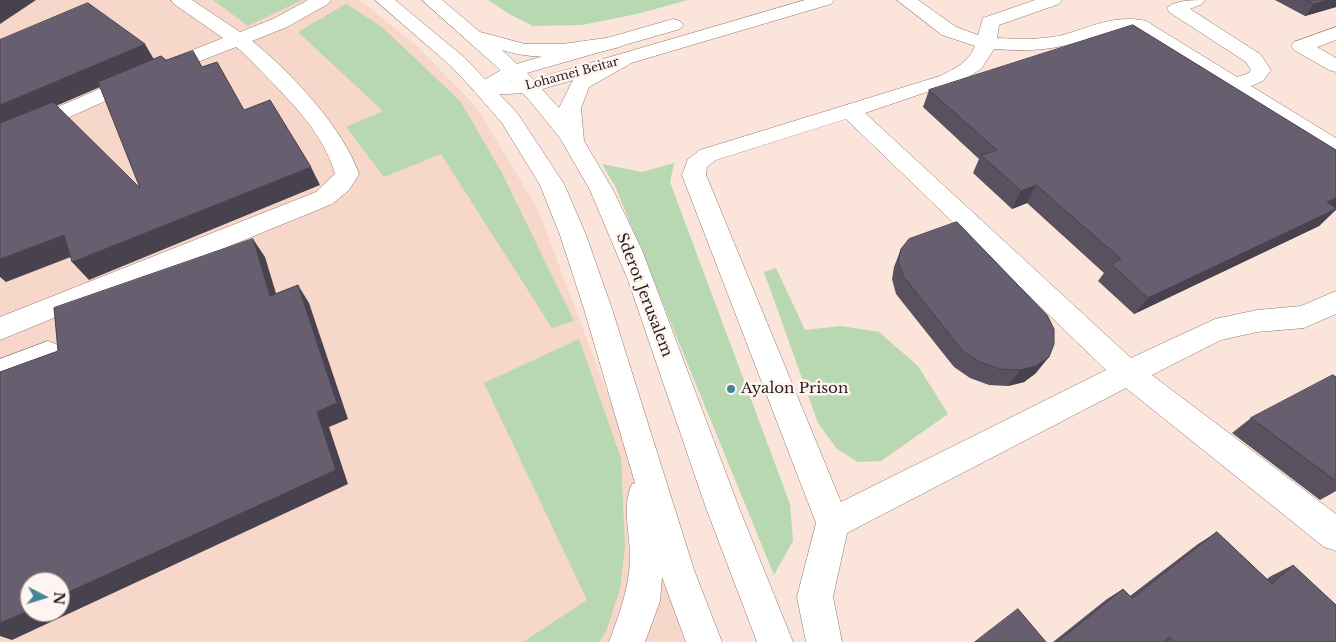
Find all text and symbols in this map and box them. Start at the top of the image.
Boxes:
street label: Lohamei Beitar [524,55,620,93]
street label: Sderot Jerusalem [612,231,676,359]
place label: Ayalon Prison [741,380,848,398]
marker: Ayalon Prison [725,383,737,395]
north arrow [20,572,70,622]
text: N [49,591,68,606]

